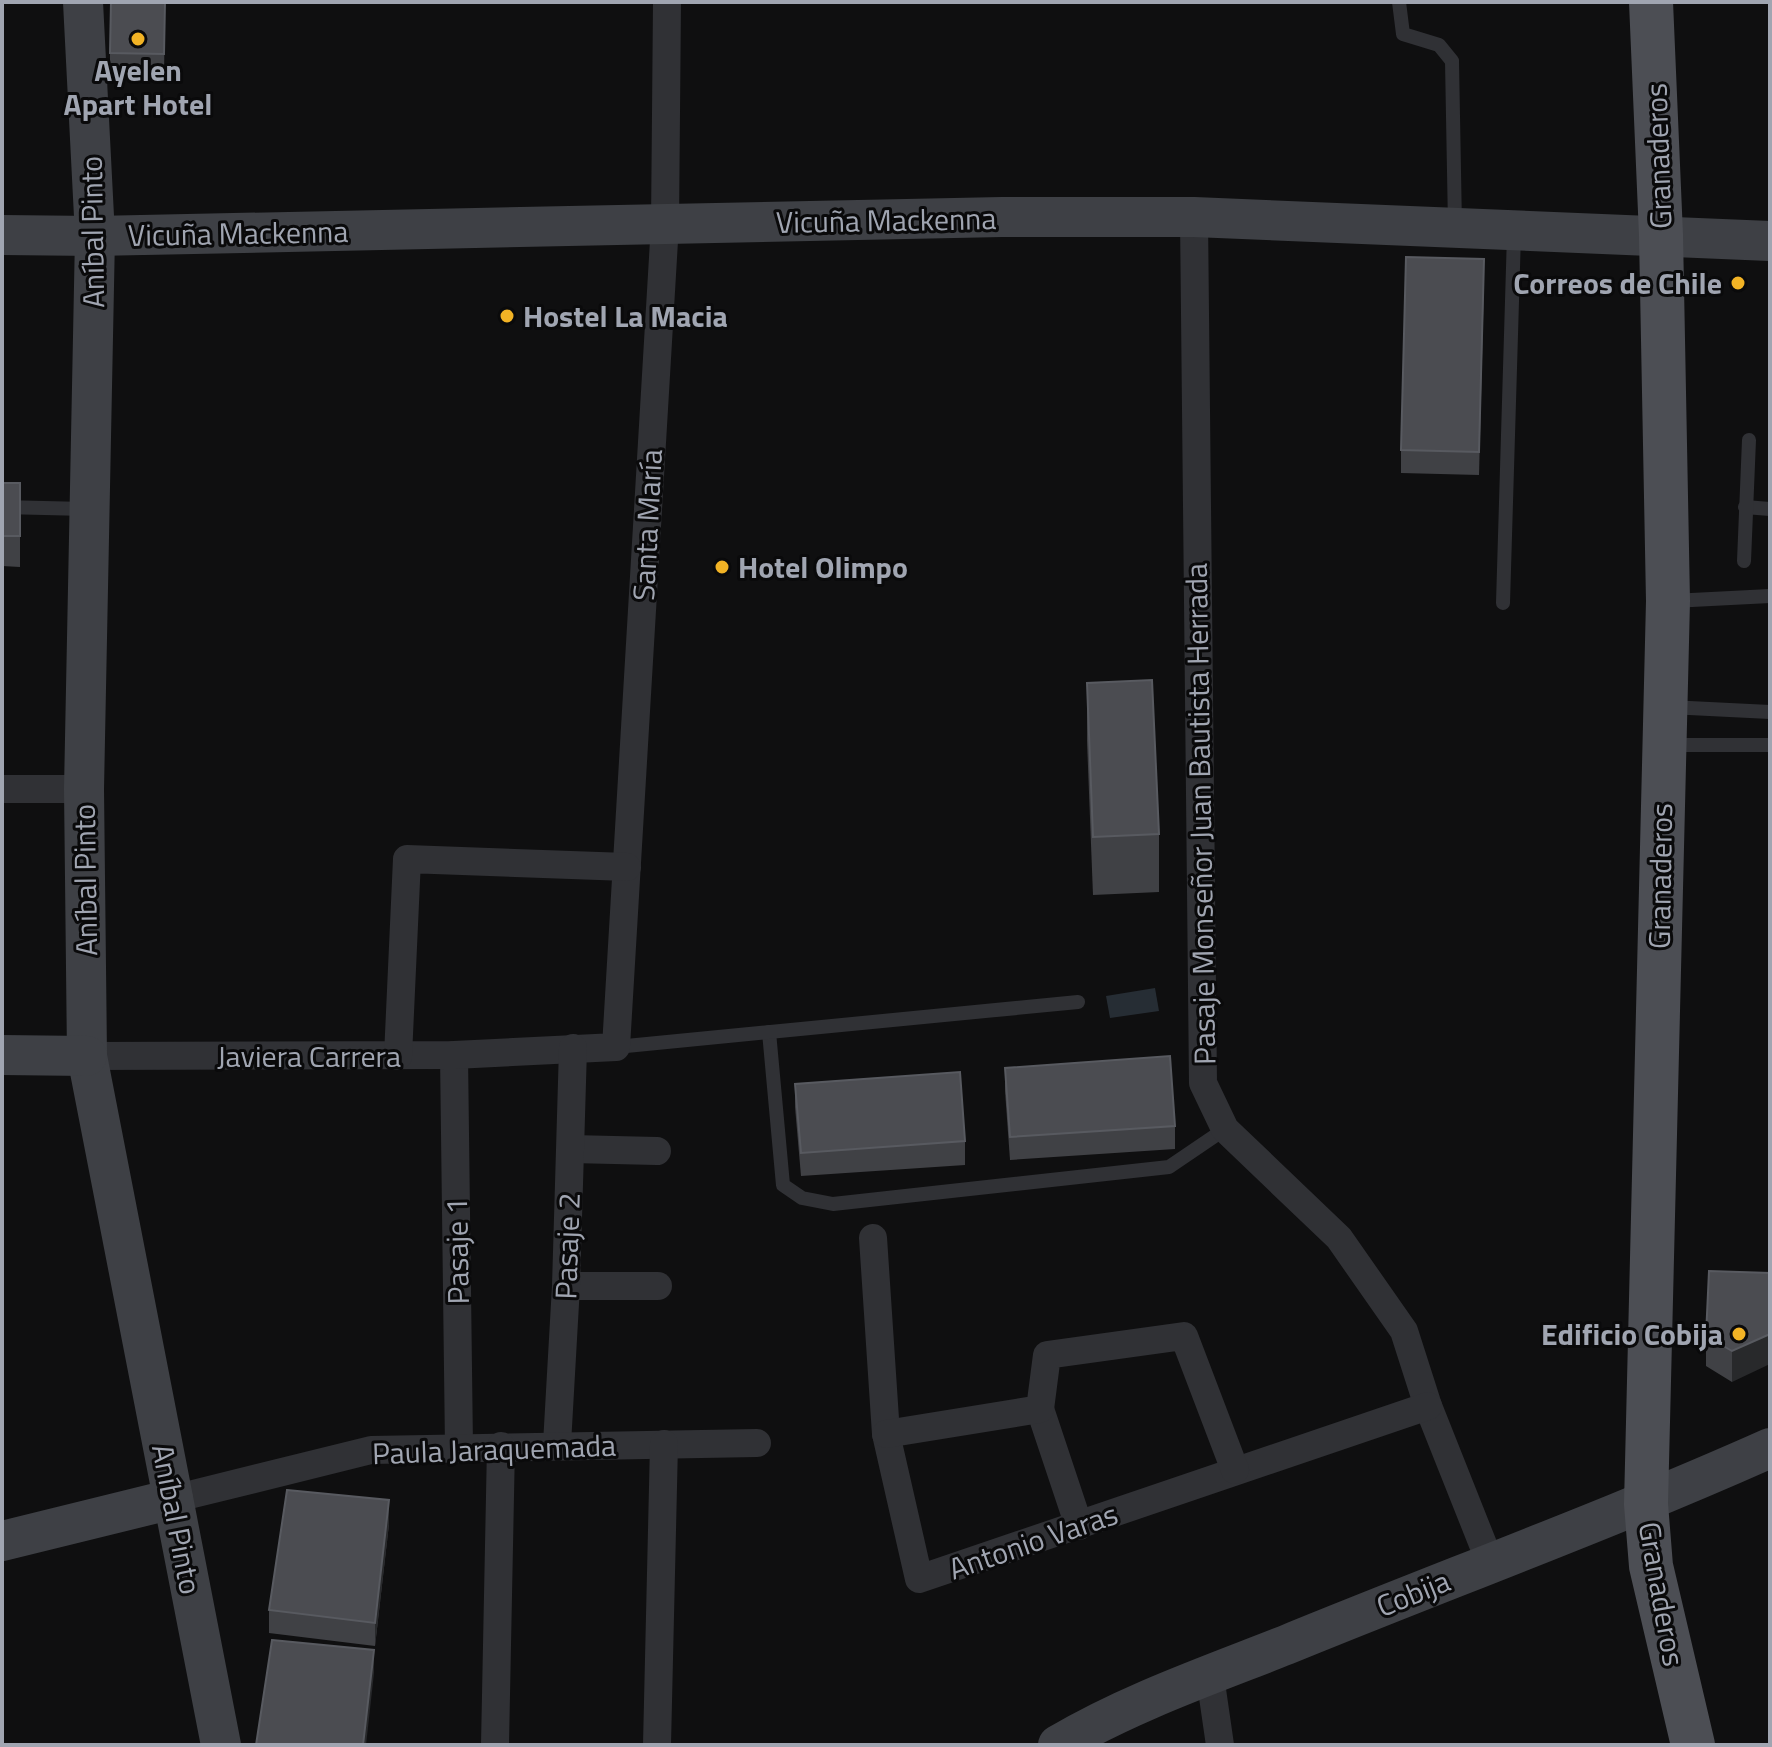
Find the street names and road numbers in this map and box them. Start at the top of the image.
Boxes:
street label: Granaderos [1632,82,1684,230]
street label: Aníbal Pinto [68,156,116,308]
street label: Vicuña Mackenna [775,195,997,245]
street label: Vicuña Mackenna [127,208,349,258]
street label: Santa María [620,448,674,602]
street label: Pasaje Monseñor Juan Bautista Herrada [1173,563,1227,1065]
street label: Granaderos [1636,803,1684,949]
street label: Aníbal Pinto [61,804,109,956]
street label: Javiera Carrera [217,1033,401,1079]
street label: Pasaje 2 [542,1192,592,1300]
street label: Pasaje 1 [433,1197,481,1305]
street label: Paula Jaraquemada [371,1422,617,1476]
street label: Aníbal Pinto [140,1440,214,1598]
street label: Antonio Varas [942,1491,1124,1591]
street label: Granaderos [1627,1518,1697,1670]
street label: Cobija [1369,1557,1457,1629]

